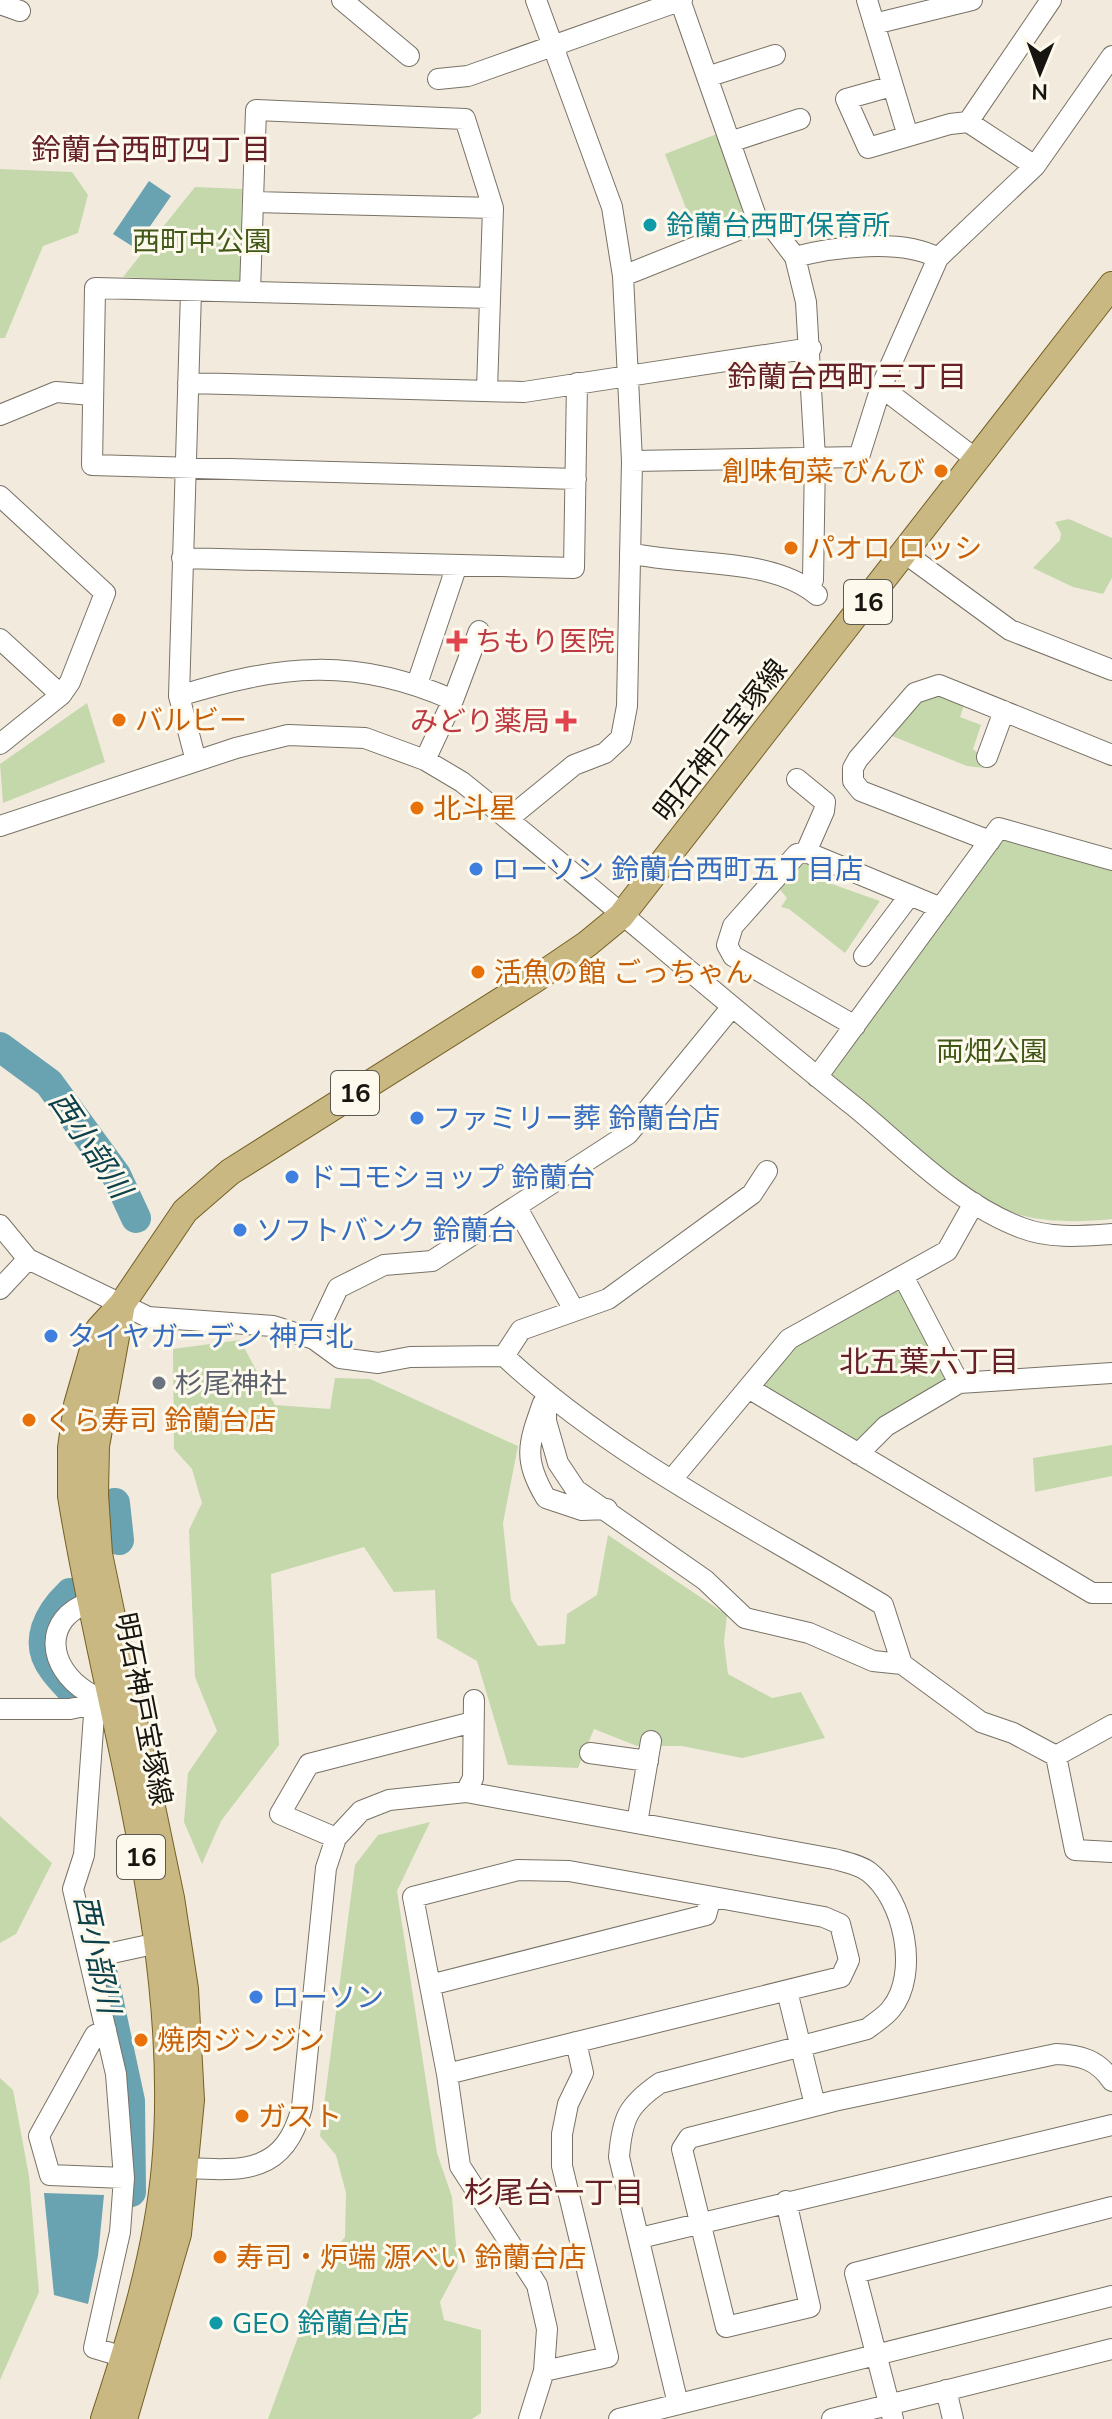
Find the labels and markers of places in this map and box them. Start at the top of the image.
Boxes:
place label: 鈴蘭台西町保育所 [666,207,890,245]
marker: 鈴蘭台西町保育所 [641,216,659,234]
place label: 創味旬菜 びんび [722,453,925,491]
marker: 創味旬菜 びんび [932,462,950,480]
place label: パオロ ロッシ [807,530,982,568]
marker: パオロ ロッシ [782,539,800,557]
place label: ちもり医院 [475,623,615,661]
marker: ちもり医院 [446,630,468,652]
place label: バルビー [135,702,247,740]
place label: みどり薬局 [410,703,550,741]
marker: バルビー [110,711,128,729]
marker: みどり薬局 [557,712,575,730]
place label: 北斗星 [433,790,517,828]
marker: 北斗星 [408,799,426,817]
place label: ローソン 鈴蘭台西町五丁目店 [492,851,863,889]
marker: ローソン 鈴蘭台西町五丁目店 [467,860,485,878]
place label: 活魚の館 ごっちゃん [494,954,753,992]
marker: 活魚の館 ごっちゃん [469,963,487,981]
place label: ファミリー葬 鈴蘭台店 [433,1100,720,1138]
marker: ファミリー葬 鈴蘭台店 [408,1109,426,1127]
place label: ドコモショップ 鈴蘭台 [308,1159,595,1197]
marker: ドコモショップ 鈴蘭台 [283,1168,301,1186]
place label: ソフトバンク 鈴蘭台 [256,1212,517,1250]
marker: ソフトバンク 鈴蘭台 [231,1221,249,1239]
place label: タイヤガーデン 神戸北 [67,1318,353,1356]
marker: タイヤガーデン 神戸北 [42,1327,60,1345]
place label: 杉尾神社 [175,1365,287,1403]
marker: 杉尾神社 [150,1374,168,1392]
place label: くら寿司 鈴蘭台店 [45,1402,276,1440]
marker: くら寿司 鈴蘭台店 [20,1411,38,1429]
place label: ローソン [272,1979,384,2017]
marker: ローソン [247,1988,265,2006]
place label: 焼肉ジンジン [157,2022,325,2060]
marker: 焼肉ジンジン [132,2031,150,2049]
place label: ガスト [258,2098,342,2136]
marker: ガスト [233,2107,251,2125]
place label: 寿司・炉端 源べい 鈴蘭台店 [236,2239,586,2277]
marker: 寿司・炉端 源べい 鈴蘭台店 [211,2248,229,2266]
place label: GEO 鈴蘭台店 [232,2305,409,2343]
marker: GEO 鈴蘭台店 [207,2314,225,2332]

